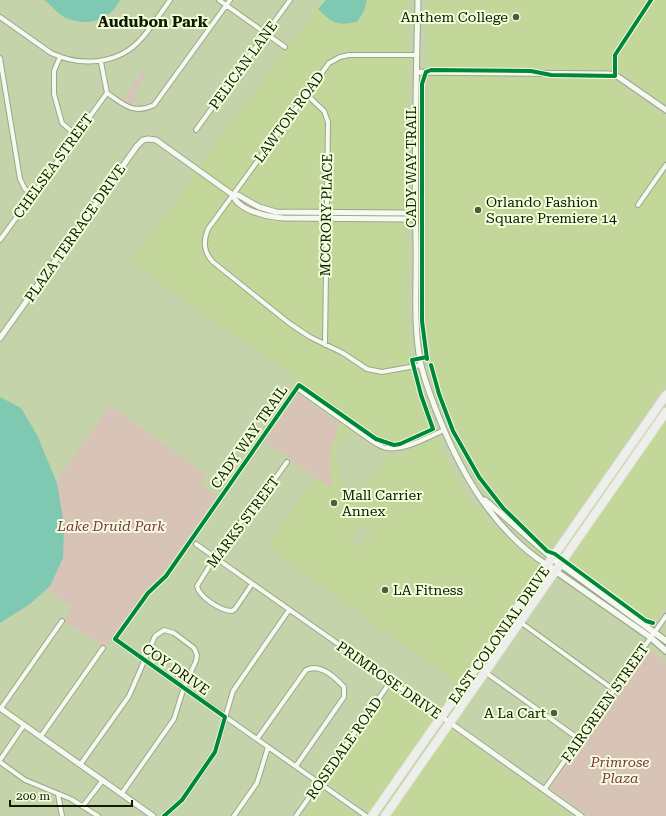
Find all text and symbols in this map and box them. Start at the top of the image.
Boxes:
place label: Anthem College [401,9,508,25]
marker: Anthem College [511,12,521,22]
district label: Audubon Park [98,13,209,31]
street label: PELICAN LANE [206,18,280,112]
street label: LAWTON ROAD [251,68,327,166]
street label: CADY WAY TRAIL [403,106,419,228]
street label: CHELSEA STREET [10,111,96,221]
street label: MCCRORY PLACE [317,154,335,276]
street label: PLAZA TERRACE DRIVE [21,161,129,305]
place label: Orlando Fashion Square Premiere 14 [486,194,617,226]
marker: Orlando Fashion Square Premiere 14 [473,205,483,215]
street label: CADY WAY TRAIL [207,382,291,492]
street label: MARKS STREET [203,473,283,571]
place label: Mall Carrier Annex [342,487,422,519]
marker: Mall Carrier Annex [329,498,339,508]
park label: Lake Druid Park [56,518,165,534]
street label: EAST COLONIAL DRIVE [445,563,553,707]
place label: LA Fitness [393,582,463,598]
marker: LA Fitness [380,585,390,595]
street label: PRIMROSE DRIVE [334,638,444,722]
street label: COY DRIVE [139,640,213,698]
street label: FAIRGREEN STREET [558,641,652,765]
street label: ROSEDALE ROAD [303,694,385,802]
place label: A La Cart [484,705,546,721]
marker: A La Cart [549,708,559,718]
park label: Primrose Plaza [590,754,649,786]
scale bar [10,782,132,808]
text: 200 m [16,789,50,803]

